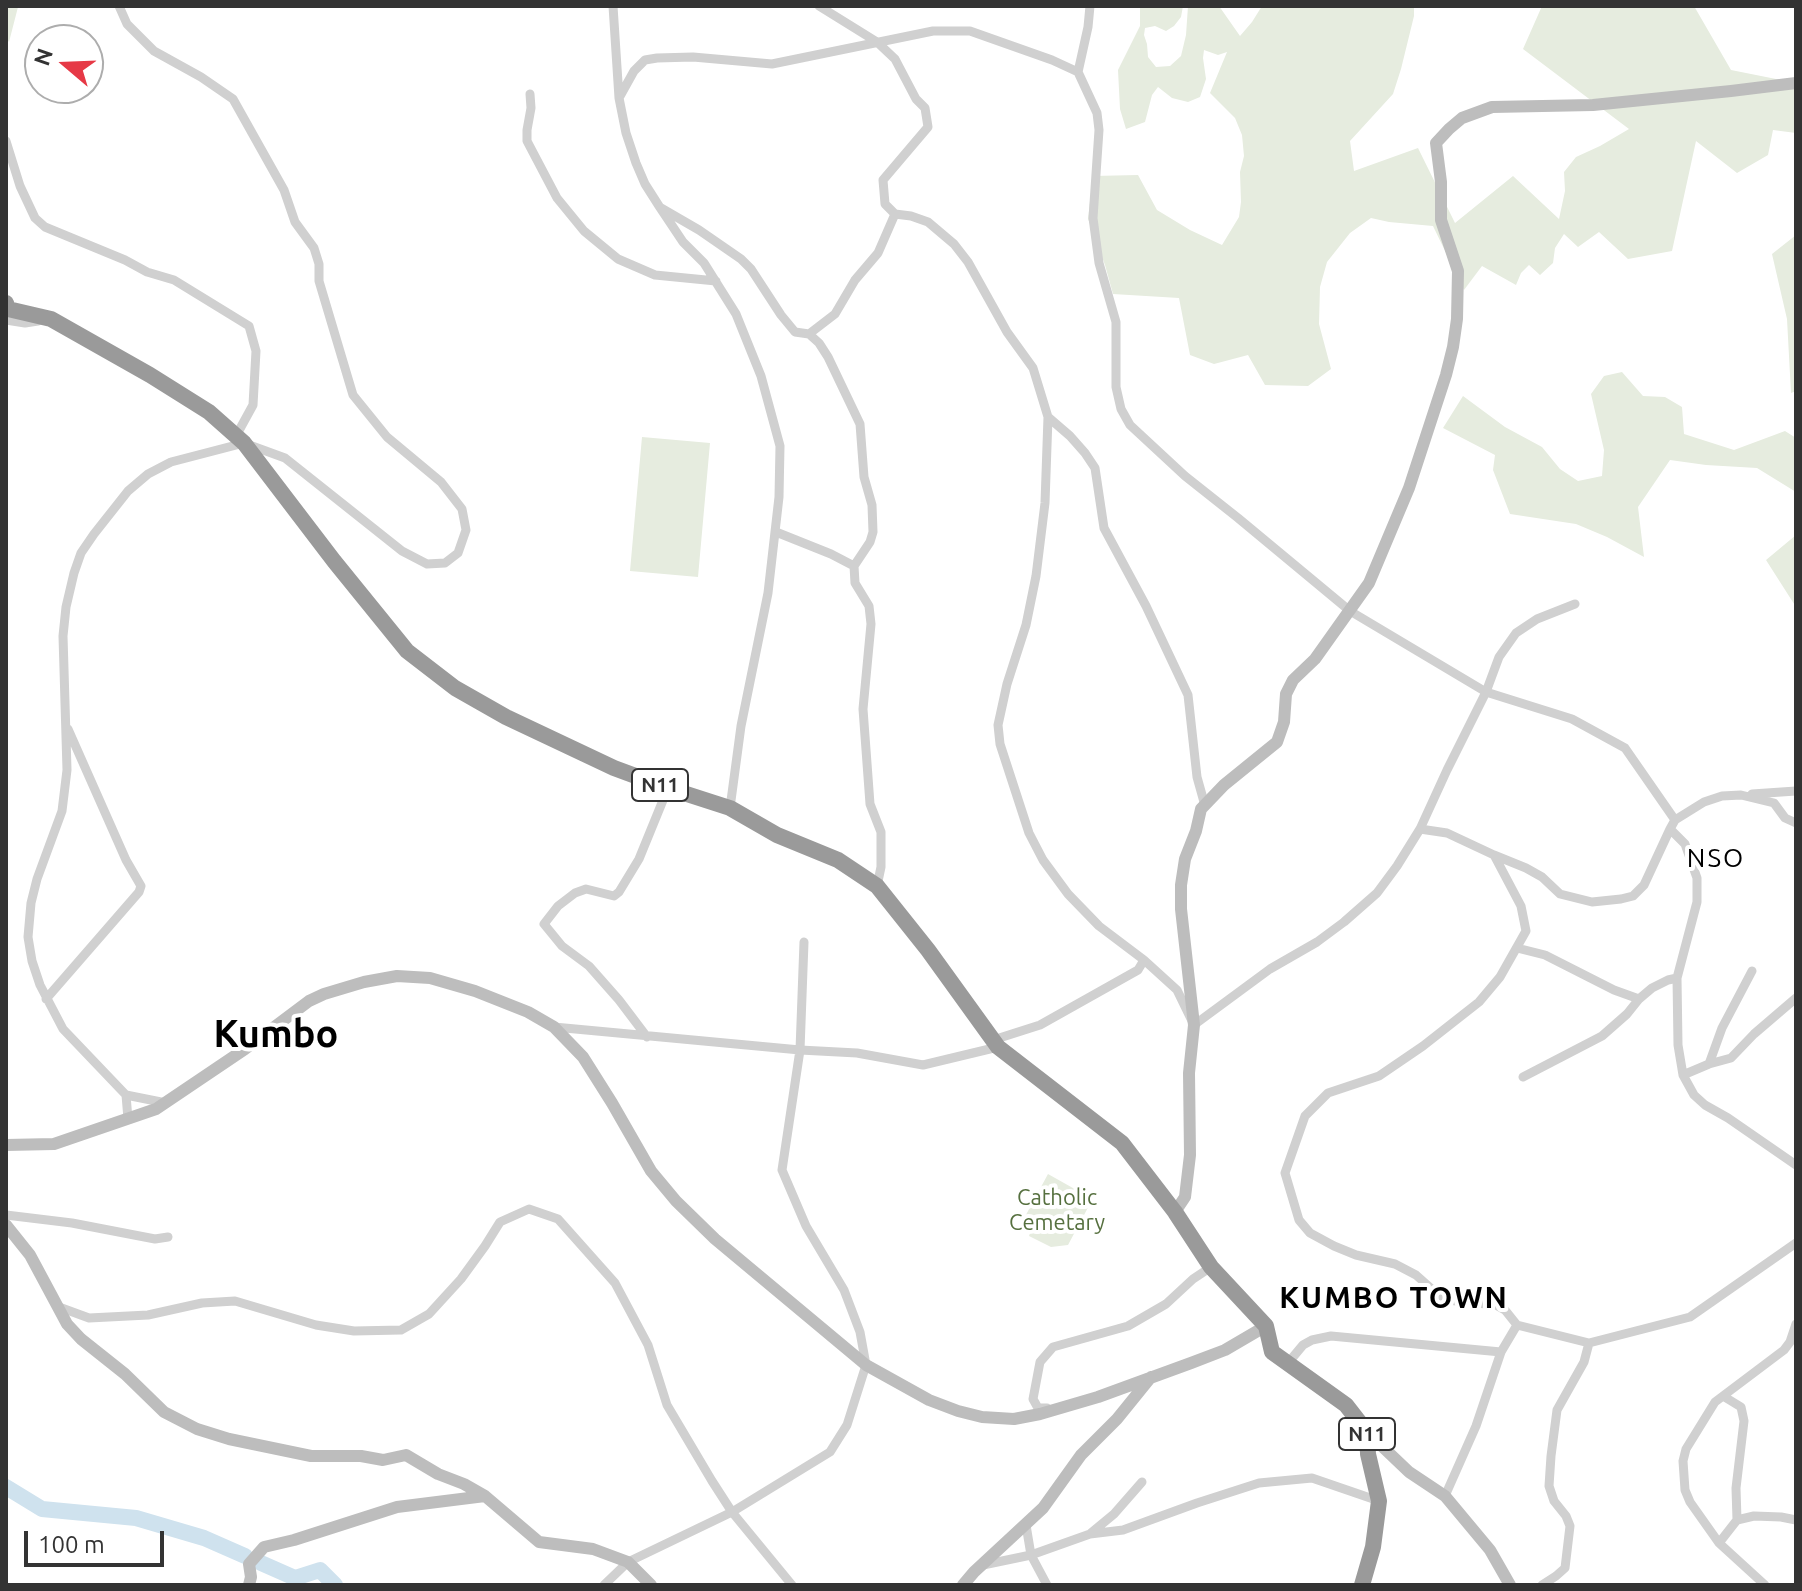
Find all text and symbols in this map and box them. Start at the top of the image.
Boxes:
north arrow [24,24,104,104]
text: N [28,45,57,69]
road number: N11 [632,769,688,801]
district label: NSO [1687,842,1745,874]
district label: Kumbo [214,1011,338,1057]
park label: Catholic Cemetary [1009,1185,1105,1236]
district label: KUMBO TOWN [1279,1280,1509,1316]
road number: N11 [1339,1418,1395,1450]
scale bar [28,1515,168,1565]
text: 100 m [38,1531,105,1558]

